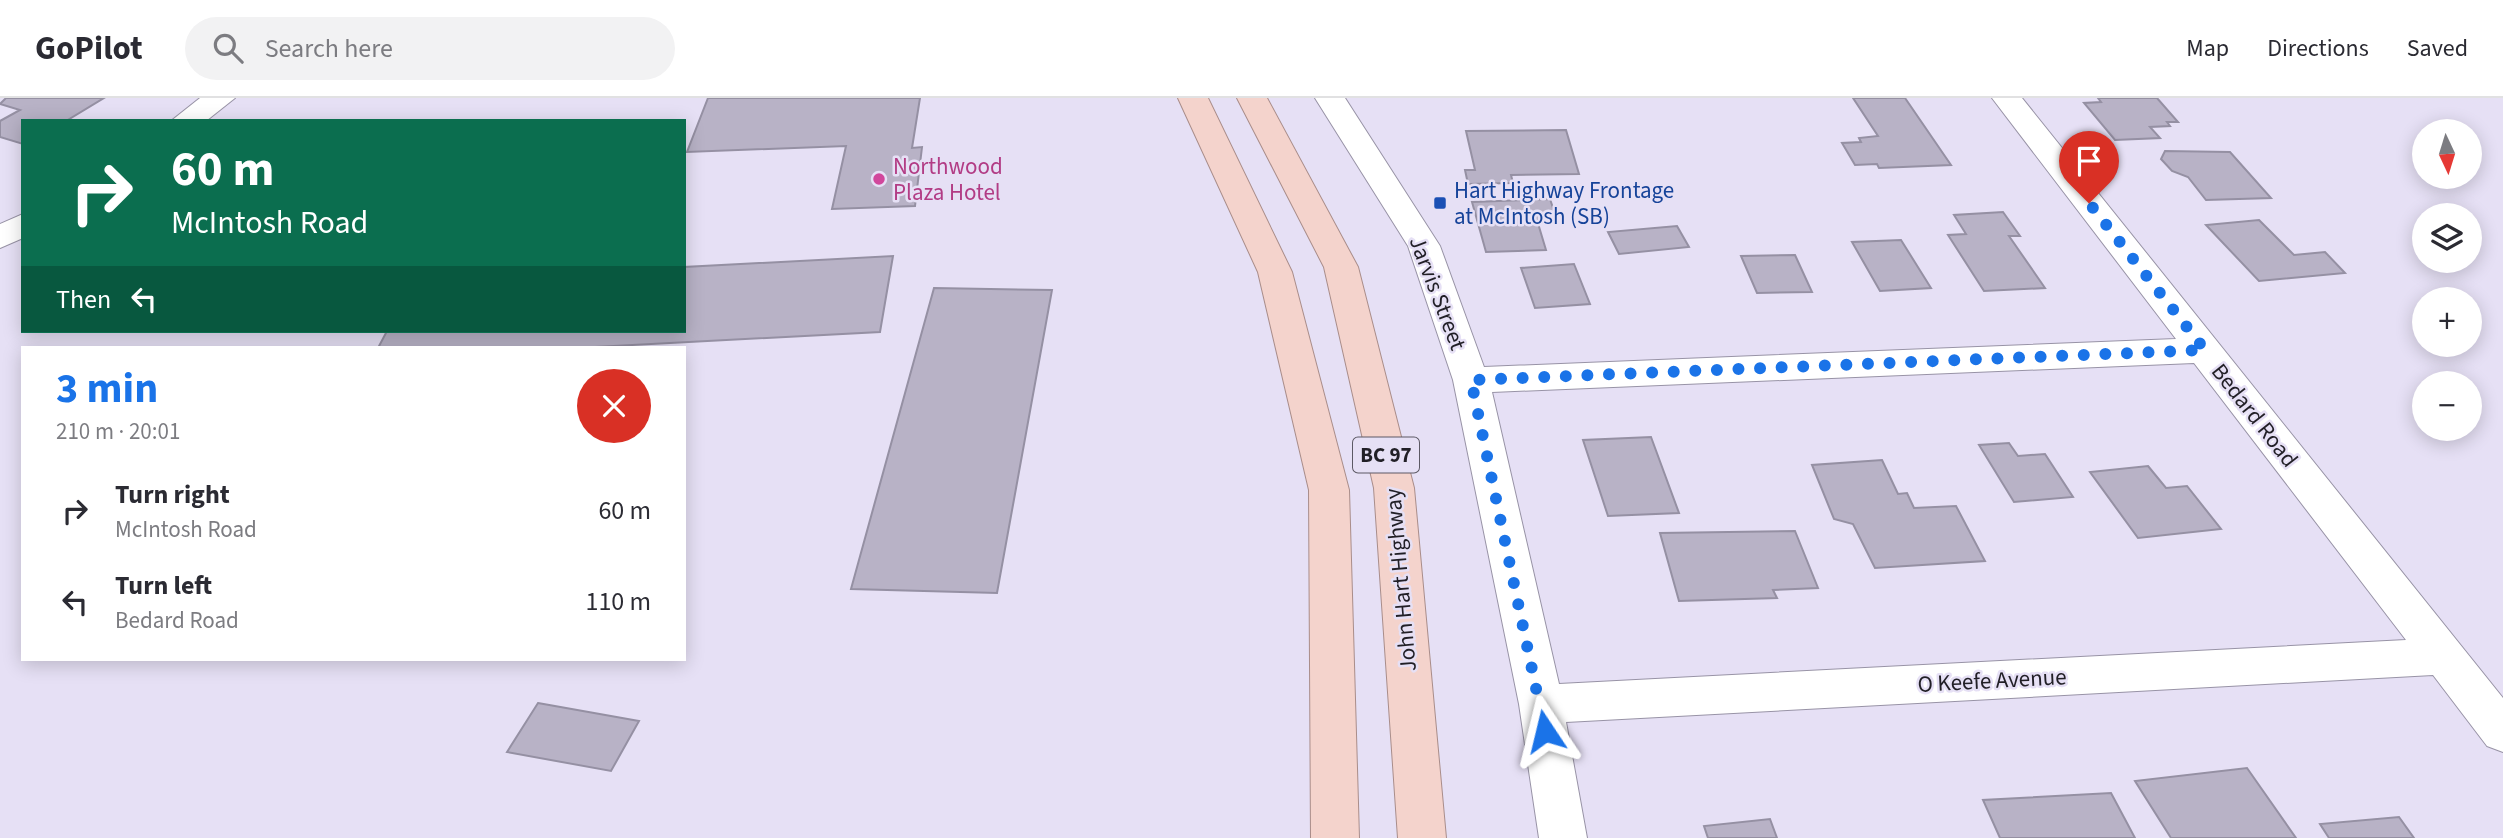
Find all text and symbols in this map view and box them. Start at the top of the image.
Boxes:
search box [185,17,675,80]
text: GoPilot [35,25,143,72]
icon: search [209,29,247,67]
text: Search here [265,30,393,67]
text: Map [2186,31,2229,66]
text: Directions [2267,31,2369,66]
text: Saved [2407,31,2468,66]
north arrow [2412,119,2482,189]
map controls [2412,119,2482,441]
pin [2059,131,2119,203]
text: 60 m [171,135,275,205]
icon: arrive [2070,142,2108,180]
icon: right [56,147,147,238]
place label: Northwood Plaza Hotel [893,150,1003,209]
marker: Northwood Plaza Hotel [871,171,887,187]
place label: Hart Highway Frontage at McIntosh (SB) [1454,174,1674,233]
marker: Hart Highway Frontage at McIntosh (SB) [1432,195,1448,211]
text: McIntosh Road [171,200,368,246]
button: layers [2412,203,2482,273]
street label: Jarvis Street [1401,232,1474,355]
icon: left [125,280,163,318]
text: Then [56,281,111,318]
button: + [2412,287,2482,357]
street label: Bedard Road [2204,356,2306,474]
text: 3 min [56,359,158,419]
button: close [577,369,651,443]
button: − [2412,371,2482,441]
text: 210 m · 20:01 [56,415,180,448]
road number: BC 97 [1353,438,1419,472]
text: Turn right [115,476,230,513]
street label: John Hart Highway [1376,487,1425,673]
icon: right [56,492,94,530]
text: 60 m [598,492,651,529]
text: McIntosh Road [115,513,257,546]
text: Turn left [115,567,212,604]
icon: left [56,583,94,621]
text: 110 m [585,583,651,620]
text: Bedard Road [115,604,239,637]
street label: O Keefe Avenue [1917,660,2067,701]
position arrow [1508,694,1582,768]

